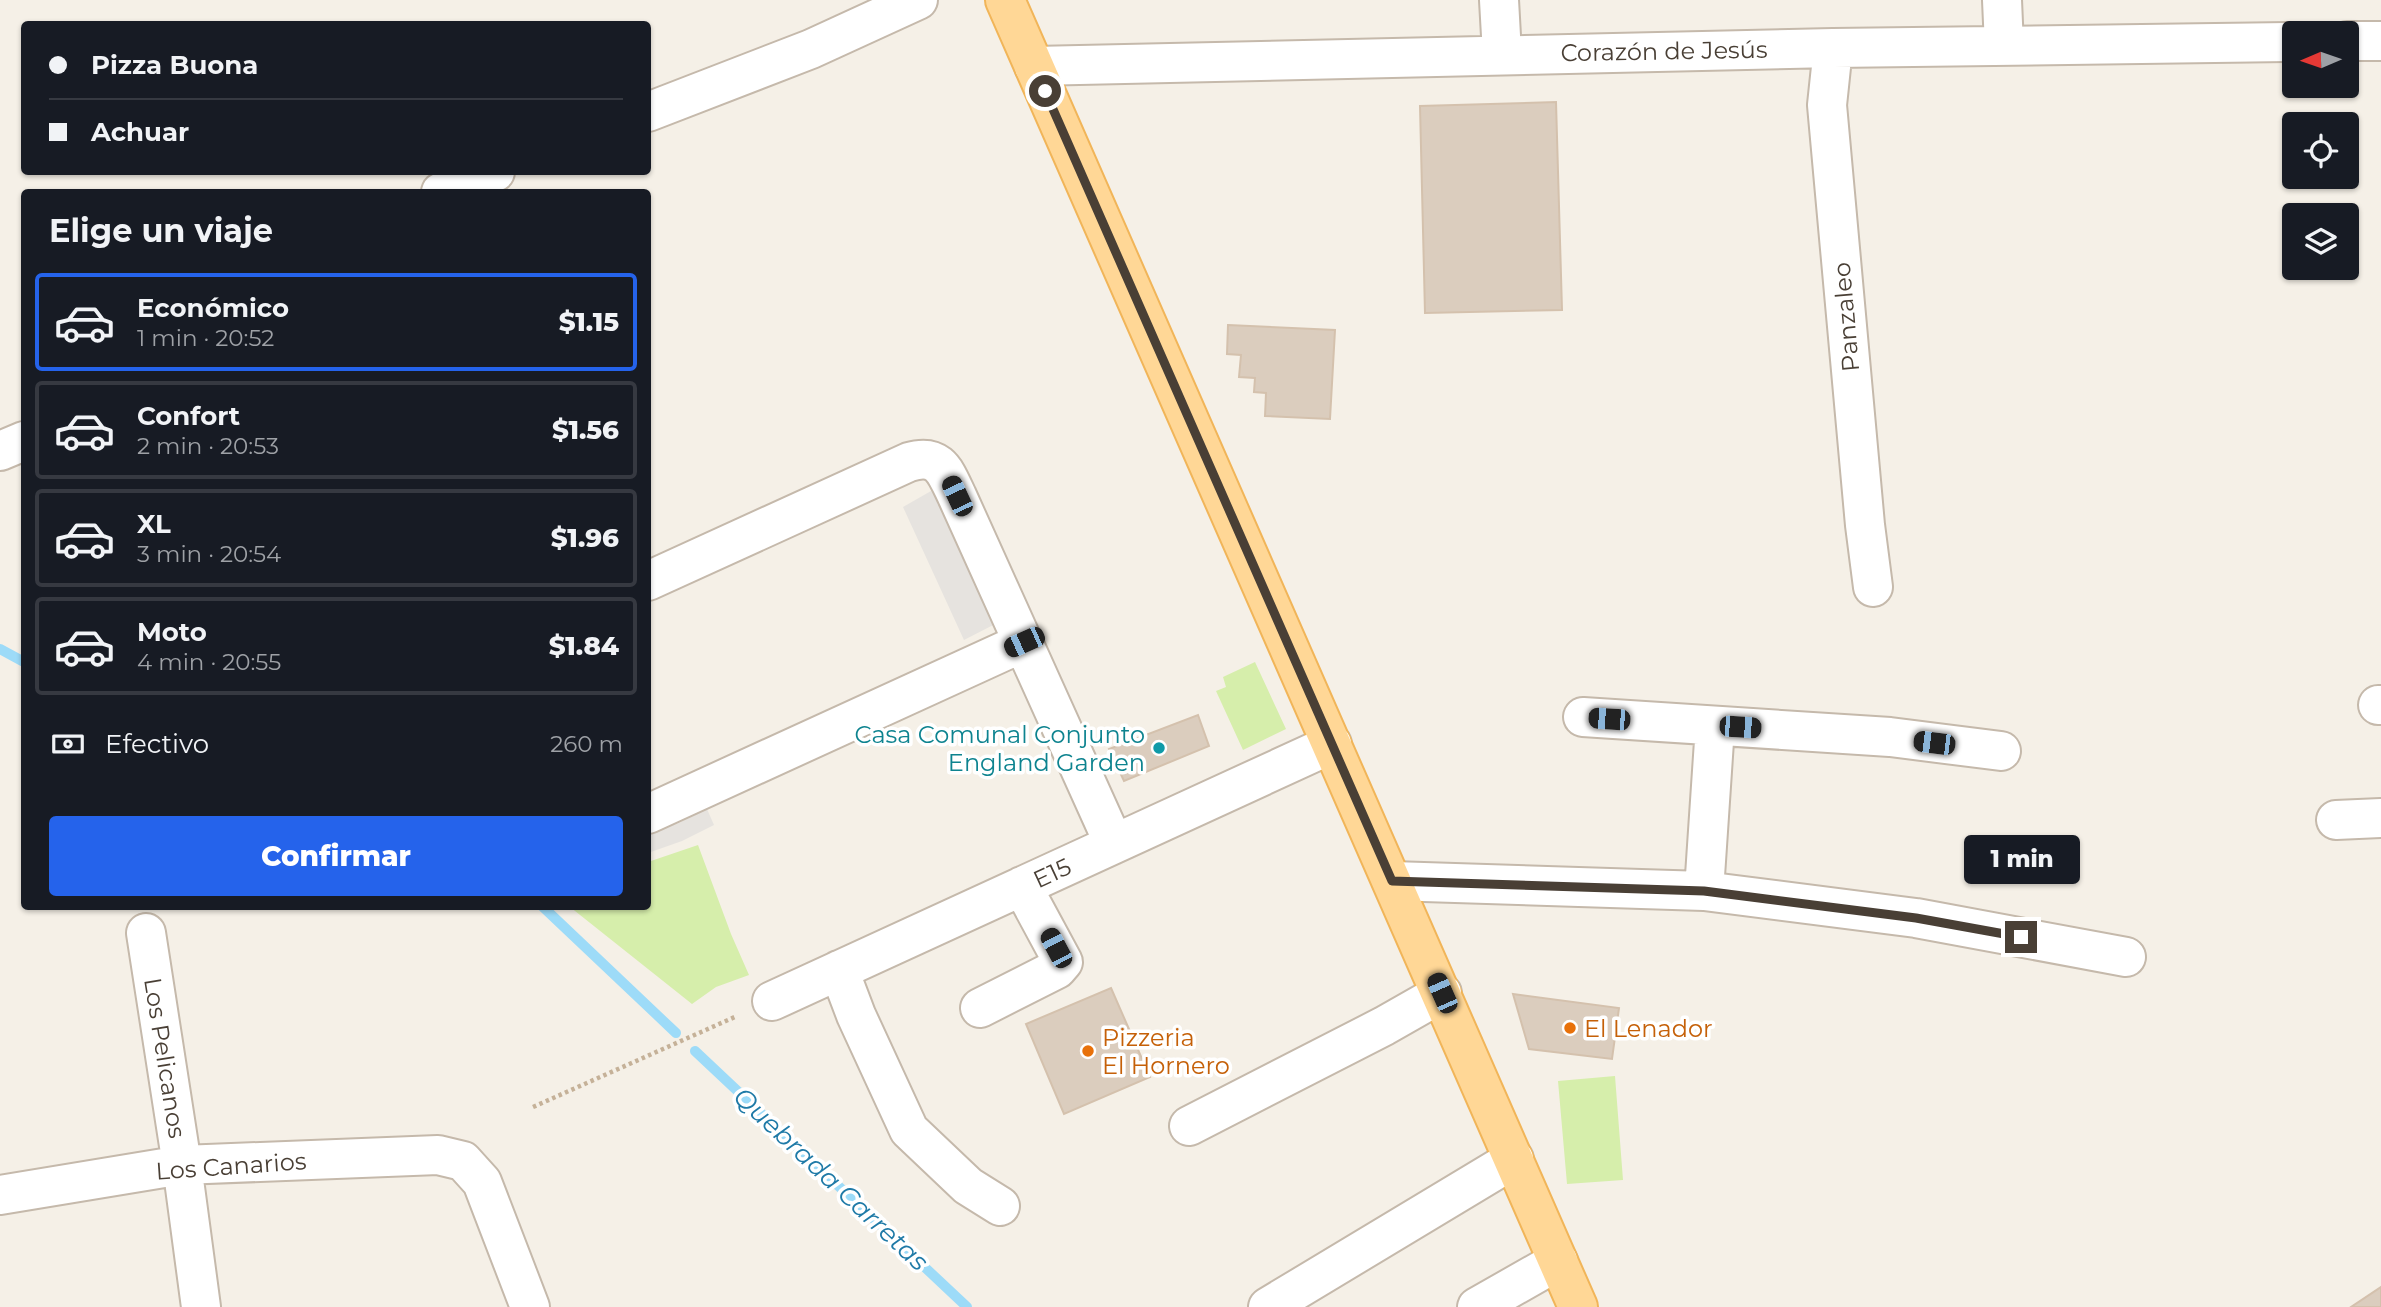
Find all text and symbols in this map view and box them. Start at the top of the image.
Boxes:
north arrow [2282,21,2359,98]
map controls [2282,21,2359,280]
street label: Corazón de Jesús [1560,35,1768,67]
text: Pizza Buona [91,49,258,81]
route start [1029,75,1061,107]
button: locate [2282,112,2359,189]
text: Achuar [91,116,189,148]
button: layers [2282,203,2359,280]
text: Elige un viaje [49,211,273,250]
street label: Panzaleo [1827,261,1865,373]
icon: car [53,291,116,354]
text: Económico [137,292,289,324]
text: $1.15 [559,306,619,338]
text: 1 min · 20:52 [137,324,274,352]
icon: car [53,399,116,462]
text: Confort [137,400,240,432]
text: $1.56 [552,414,619,446]
text: 2 min · 20:53 [137,432,279,460]
car [939,473,976,519]
icon: car [53,507,116,570]
text: XL [137,508,171,540]
text: $1.96 [551,522,619,554]
text: 3 min · 20:54 [137,540,281,568]
icon: car [53,615,116,678]
text: Moto [137,616,207,648]
car [1001,624,1048,660]
text: $1.84 [549,630,619,662]
text: 4 min · 20:55 [137,648,281,676]
car [1588,707,1631,731]
car [1719,715,1762,739]
place label: Casa Comunal Conjunto England Garden [855,720,1145,777]
icon: cash [49,725,87,763]
text: Efectivo [105,728,209,760]
text: 260 m [550,730,623,758]
car [1912,730,1957,756]
marker: Casa Comunal Conjunto England Garden [1151,740,1167,756]
button: Confirmar [49,816,623,896]
callout: 1 min [1963,836,2079,884]
text: 1 min [1990,845,2054,873]
street label: E15 [1029,852,1075,894]
route end [2005,921,2037,953]
car [1037,925,1076,971]
car [1424,970,1461,1016]
street label: Los Pelicanos [138,976,192,1140]
place label: El Lenador [1584,1014,1713,1043]
marker: El Lenador [1562,1020,1578,1036]
place label: Pizzeria El Hornero [1102,1023,1230,1080]
marker: Pizzeria El Hornero [1080,1043,1096,1059]
water label: Quebrada Carretas [727,1080,935,1278]
street label: Los Canarios [155,1146,307,1186]

